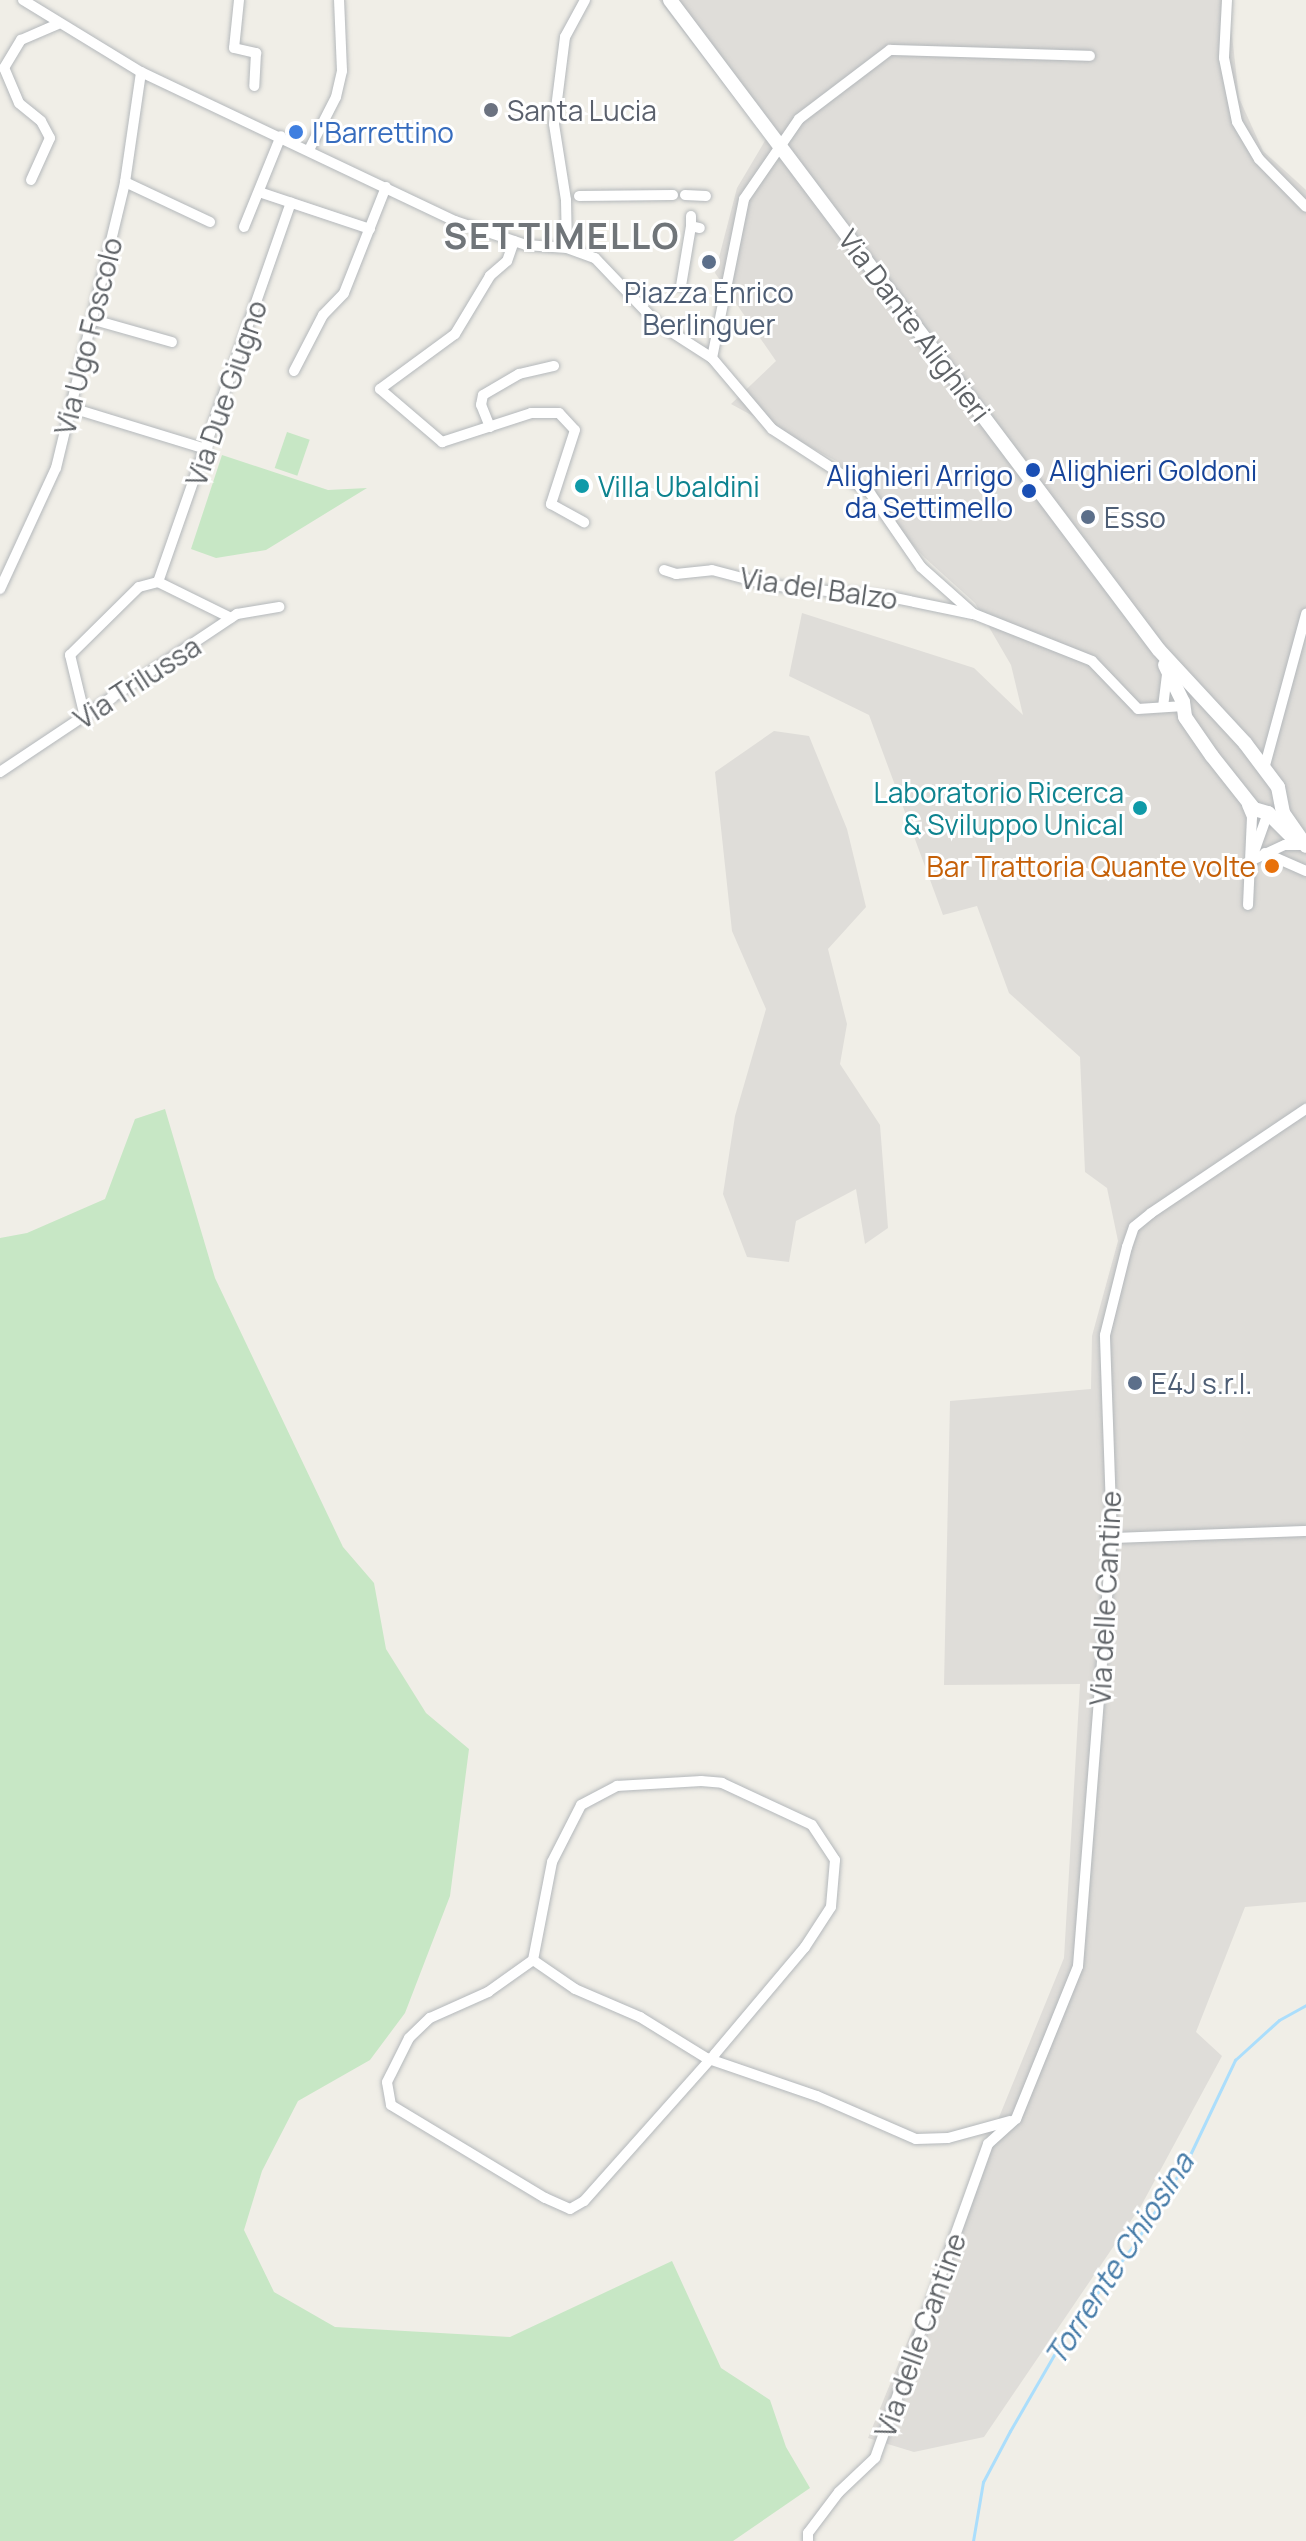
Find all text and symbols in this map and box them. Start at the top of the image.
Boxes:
place label: Santa Lucia [507,93,657,127]
marker: Santa Lucia [482,101,500,119]
place label: I'Barrettino [312,115,454,149]
marker: I'Barrettino [287,123,305,141]
district label: SETTIMELLO [443,214,681,258]
street label: Via Dante Alighieri [832,223,998,427]
street label: Via Ugo Foscolo [47,234,129,438]
marker: Piazza Enrico Berlinguer [700,253,718,271]
place label: Piazza Enrico Berlinguer [624,275,794,341]
street label: Via Due Giugno [179,296,273,490]
place label: Alighieri Goldoni [1049,453,1257,487]
place label: Alighieri Arrigo da Settimello [826,458,1013,524]
marker: Alighieri Goldoni [1024,461,1042,479]
place label: Villa Ubaldini [598,469,760,503]
marker: Villa Ubaldini [573,477,591,495]
marker: Alighieri Arrigo da Settimello [1020,482,1038,500]
place label: Esso [1104,500,1166,534]
marker: Esso [1079,508,1097,526]
street label: Via del Balzo [738,560,900,616]
street label: Via Trilussa [67,629,207,735]
place label: Laboratorio Ricerca & Sviluppo Unical [874,775,1124,841]
marker: Laboratorio Ricerca & Sviluppo Unical [1131,799,1149,817]
place label: Bar Trattoria Quante volte [927,849,1256,883]
marker: Bar Trattoria Quante volte [1263,857,1281,875]
place label: E4J s.r.l. [1151,1366,1252,1400]
marker: E4J s.r.l. [1126,1374,1144,1392]
street label: Via delle Cantine [1083,1490,1127,1706]
water label: Torrente Chiosina [1037,2146,1201,2372]
street label: Via delle Cantine [867,2228,973,2442]

